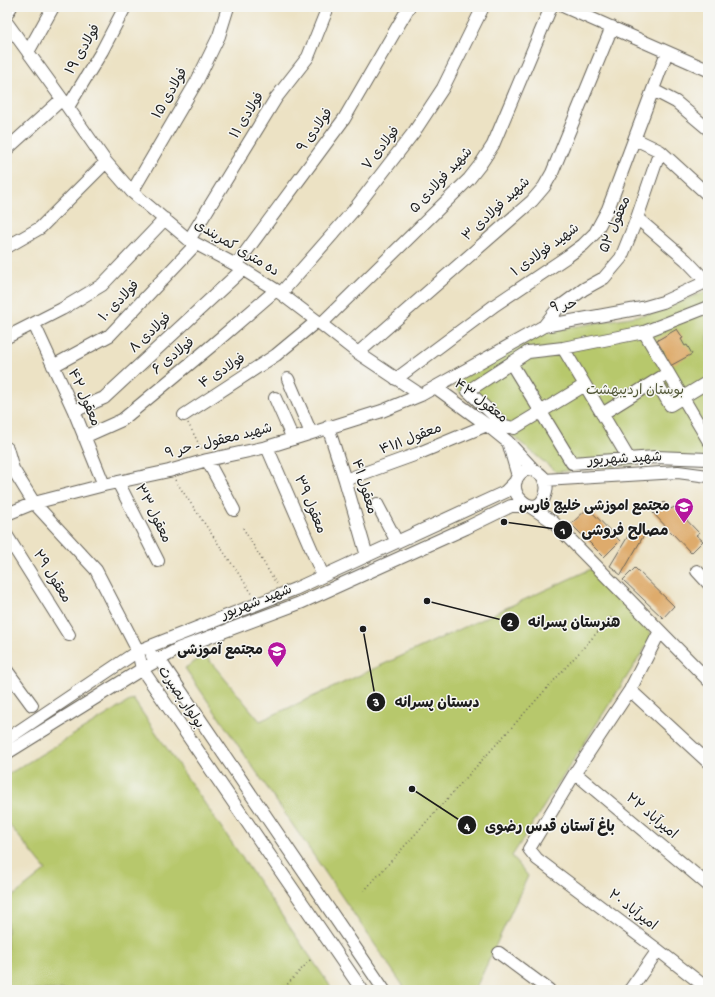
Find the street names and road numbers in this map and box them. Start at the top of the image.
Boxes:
street label: فولادی ۱۹ [63,22,105,78]
street label: فولادی ۱۵ [150,65,192,123]
street label: فولادی ۱۱ [227,90,269,142]
street label: فولادی ۹ [294,106,338,156]
street label: فولادی ۷ [360,124,404,174]
street label: شهید فولادی ۵ [407,144,477,218]
street label: شهید فولادی ۳ [460,174,534,246]
street label: معقول ۵۲ [597,194,635,256]
street label: ده متری کمربندی [190,217,282,281]
street label: شهید فولادی ۱ [509,221,583,281]
street label: فولادی ۱۰ [96,278,144,326]
street label: حر ۹ [549,296,579,318]
street label: فولادی ۸ [126,310,176,358]
street label: فولادی ۶ [149,335,199,379]
street label: فولادی ۴ [197,351,249,393]
street label: معقول ۴۲ [63,367,103,429]
street label: معقول ۴۳ [450,376,510,428]
street label: شهید معقول - حر ۹ [164,420,274,464]
street label: معقول ۴۱/۱ [378,420,444,460]
street label: شهید شهریور [586,450,663,470]
street label: معقول ۴۱ [347,457,379,517]
street label: معقول ۳۹ [289,473,329,537]
street label: معقول ۳۳ [130,482,174,546]
street label: معقول ۲۹ [28,547,74,607]
street label: شهید شهریور [218,582,295,625]
street label: بولوار بصیرت [153,664,207,732]
street label: امیرآباد ۲۲ [622,790,681,843]
street label: امیرآباد ۲۰ [604,886,661,935]

